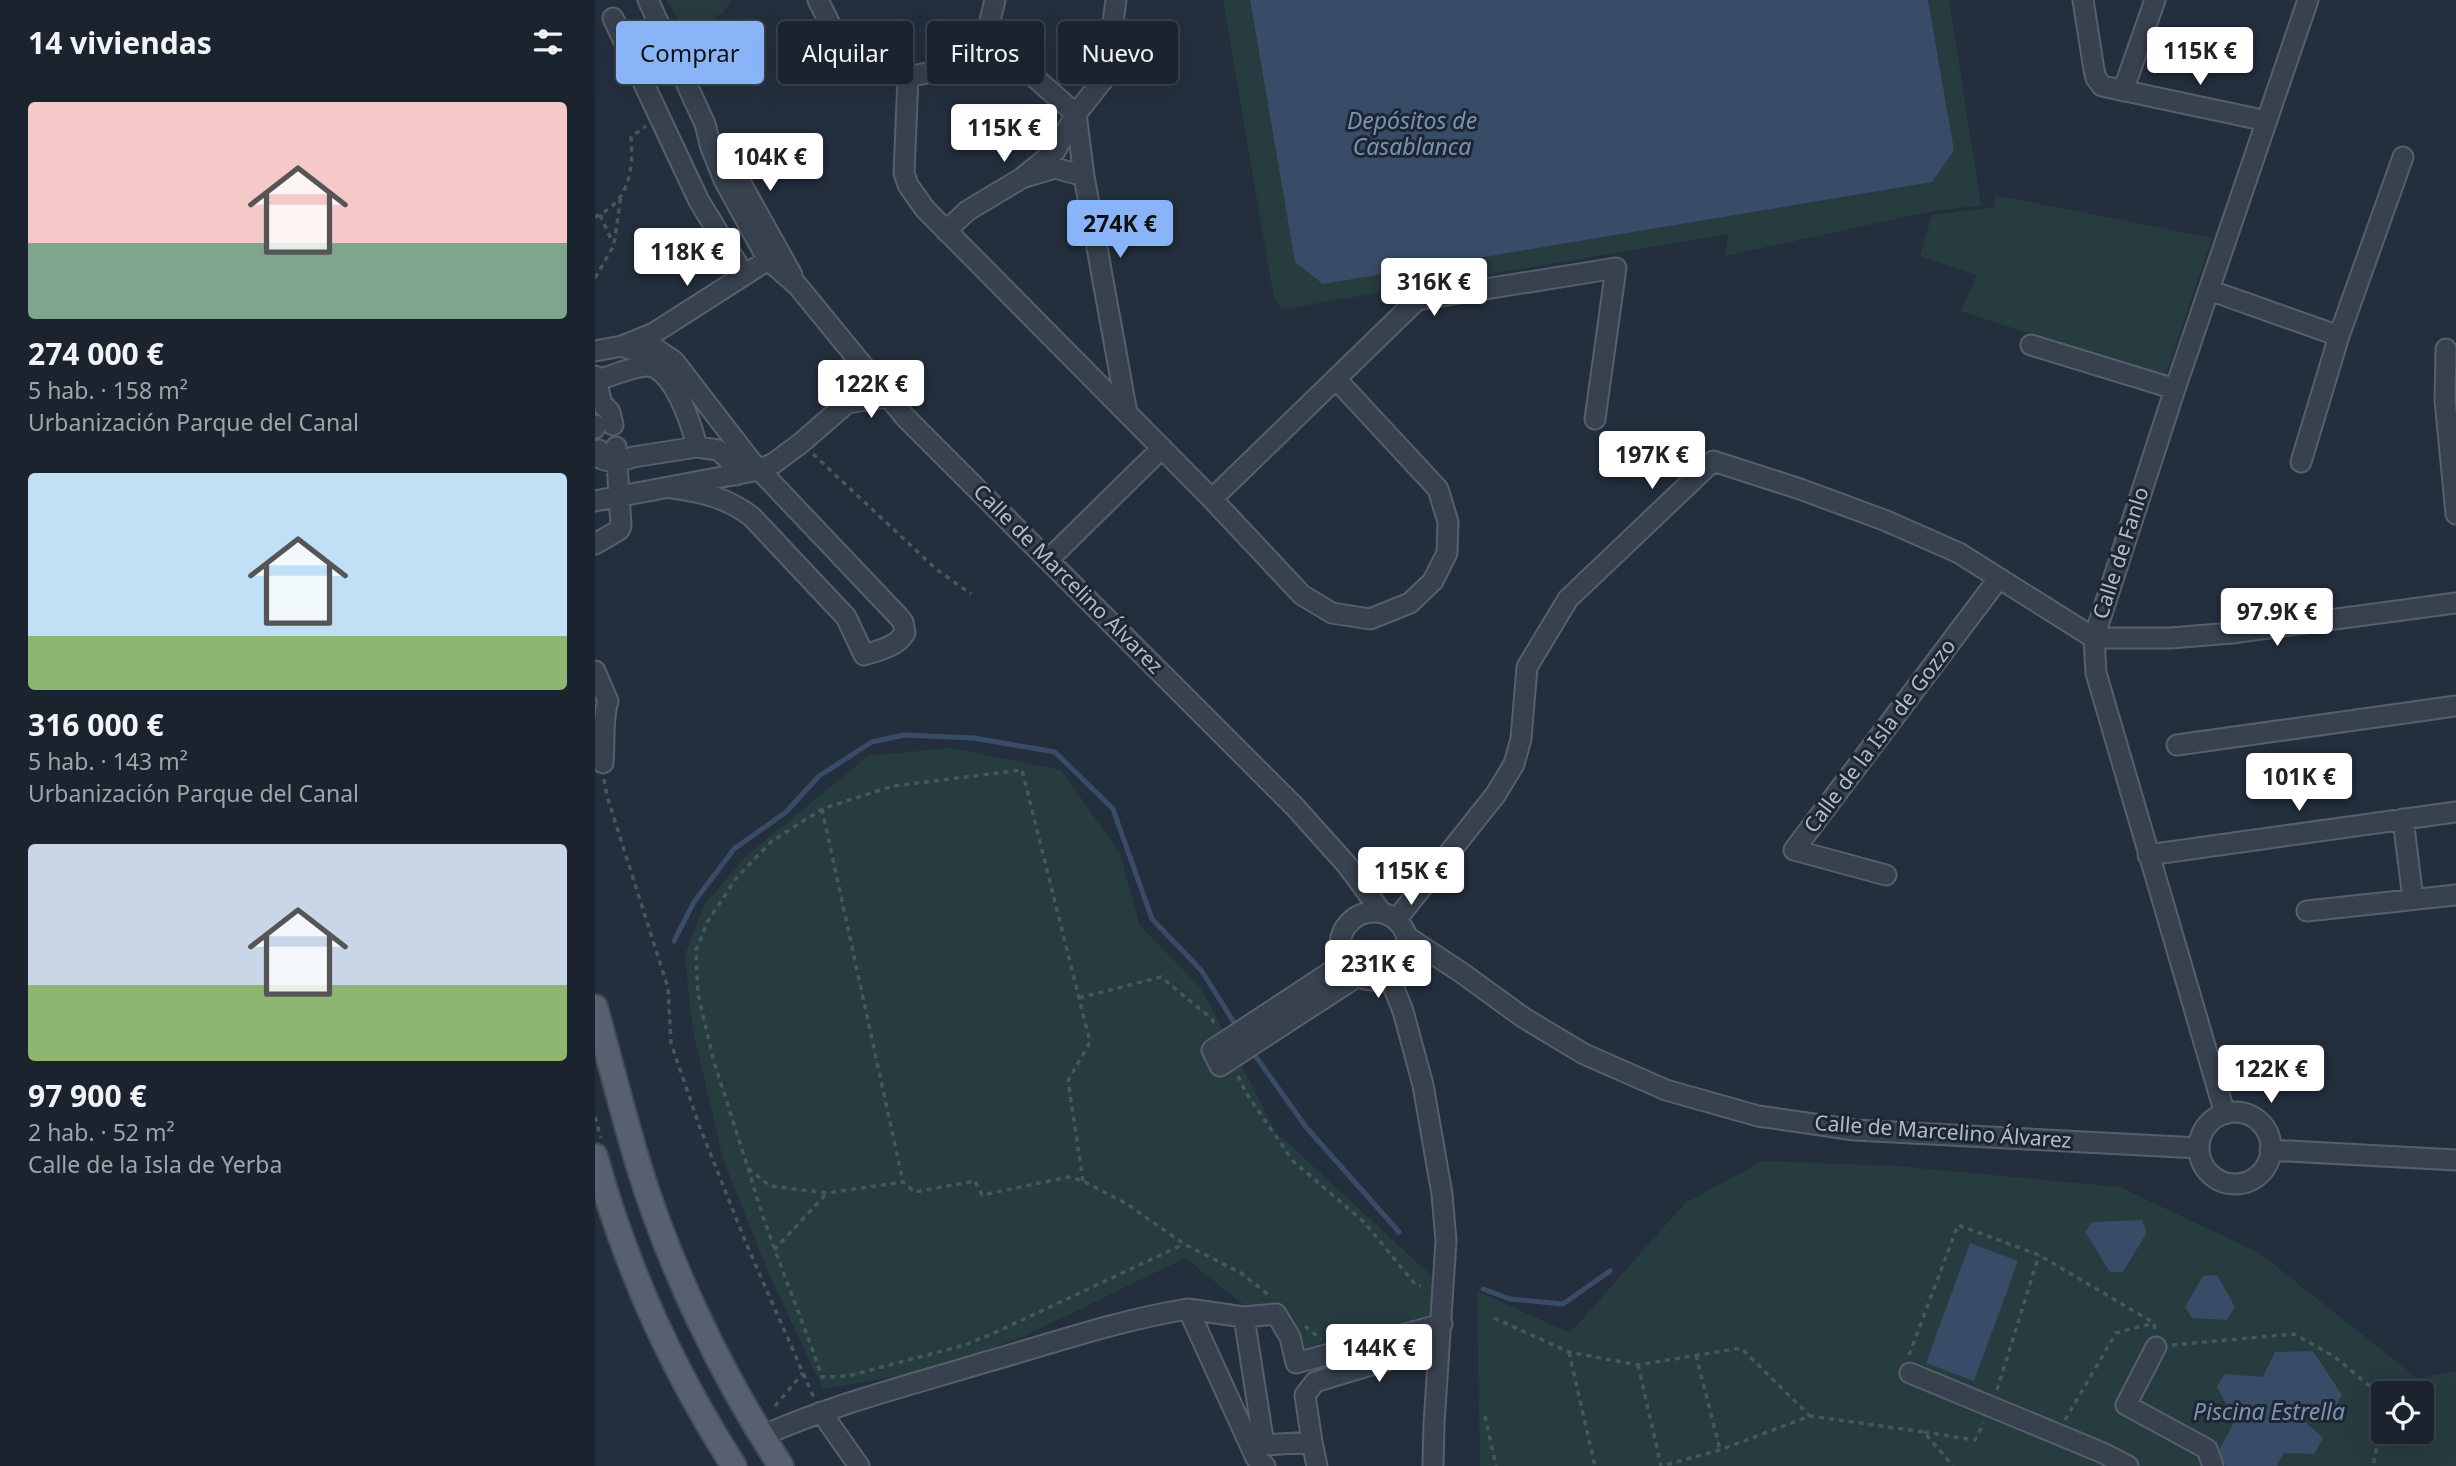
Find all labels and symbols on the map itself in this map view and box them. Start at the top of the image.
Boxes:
pin: 115K € [2143,28,2257,87]
pin: 115K € [947,104,1061,164]
water label: Depósitos de Casablanca [1347,104,1477,162]
pin: 104K € [713,134,827,193]
pin: 274K € [1063,201,1177,260]
pin: 118K € [630,229,744,288]
pin: 316K € [1377,258,1491,318]
pin: 122K € [814,360,928,420]
pin: 197K € [1595,432,1709,491]
street label: Calle de Marcelino Álvarez [968,477,1170,679]
street label: Calle de Fanlo [2086,483,2155,622]
pin: 97.9K € [2212,588,2342,648]
street label: Calle de la Isla de Gozzo [1797,633,1962,838]
pin: 101K € [2242,754,2356,813]
pin: 115K € [1354,848,1468,907]
pin: 231K € [1321,940,1435,1000]
pin: 122K € [2214,1046,2328,1105]
street label: Calle de Marcelino Álvarez [1814,1108,2073,1154]
pin: 144K € [1322,1324,1436,1384]
water label: Piscina Estrella [2193,1395,2345,1427]

